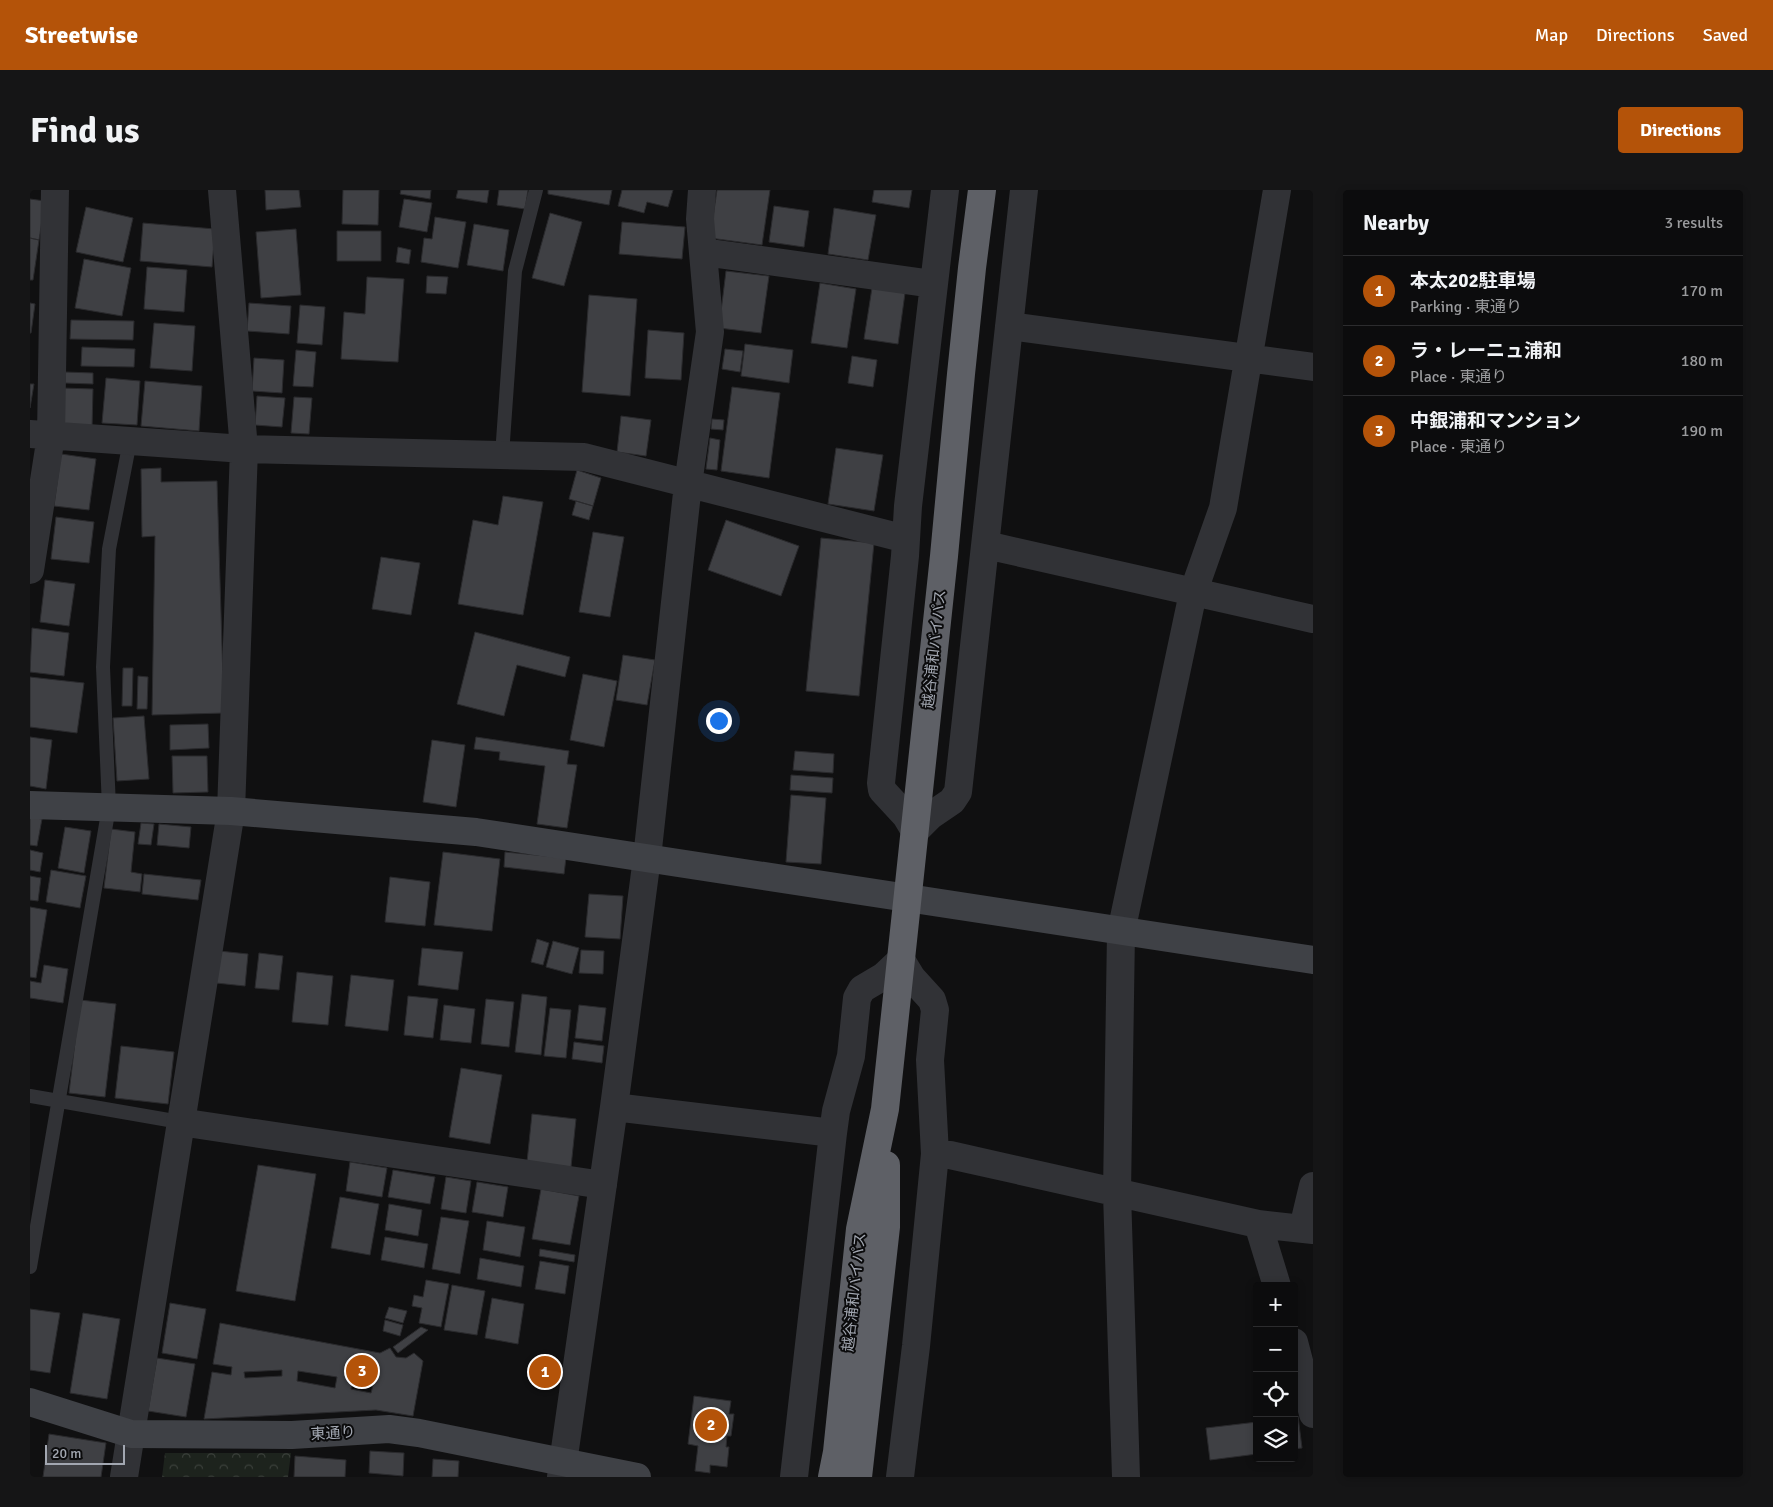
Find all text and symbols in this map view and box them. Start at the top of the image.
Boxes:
text: Streetwise [25,20,138,50]
text: Map [1535,24,1568,46]
text: Directions [1596,24,1675,46]
text: Saved [1703,24,1748,46]
button: Directions [1618,107,1743,153]
text: Find us [30,109,140,152]
text: Nearby [1363,210,1429,236]
text: 3 results [1664,213,1723,233]
text: 本太202駐車場 [1410,269,1536,293]
text: 1 [1375,281,1383,301]
text: 170 m [1681,281,1723,301]
text: Parking · 東通り [1410,297,1522,317]
text: ラ・レーニュ浦和 [1410,339,1562,363]
text: 2 [1375,351,1383,371]
text: 180 m [1681,351,1723,371]
text: Place · 東通り [1410,367,1507,387]
text: 中銀浦和マンション [1410,409,1581,433]
text: 3 [1375,421,1383,441]
text: 190 m [1681,421,1723,441]
text: Place · 東通り [1410,437,1507,457]
street label: 越谷浦和バイパス [919,589,949,710]
your location [706,708,732,734]
street label: 越谷浦和バイパス [839,1232,869,1353]
map controls [1253,1282,1298,1462]
button: + [1253,1282,1298,1327]
button: − [1253,1327,1298,1372]
pin: 3 [346,1352,378,1390]
pin: 1 [529,1353,561,1391]
button: locate [1253,1372,1298,1417]
pin: 2 [695,1406,727,1444]
button: layers [1253,1417,1298,1462]
street label: 東通り [310,1423,356,1443]
scale bar [45,1442,125,1465]
text: 20 m [52,1445,81,1462]

